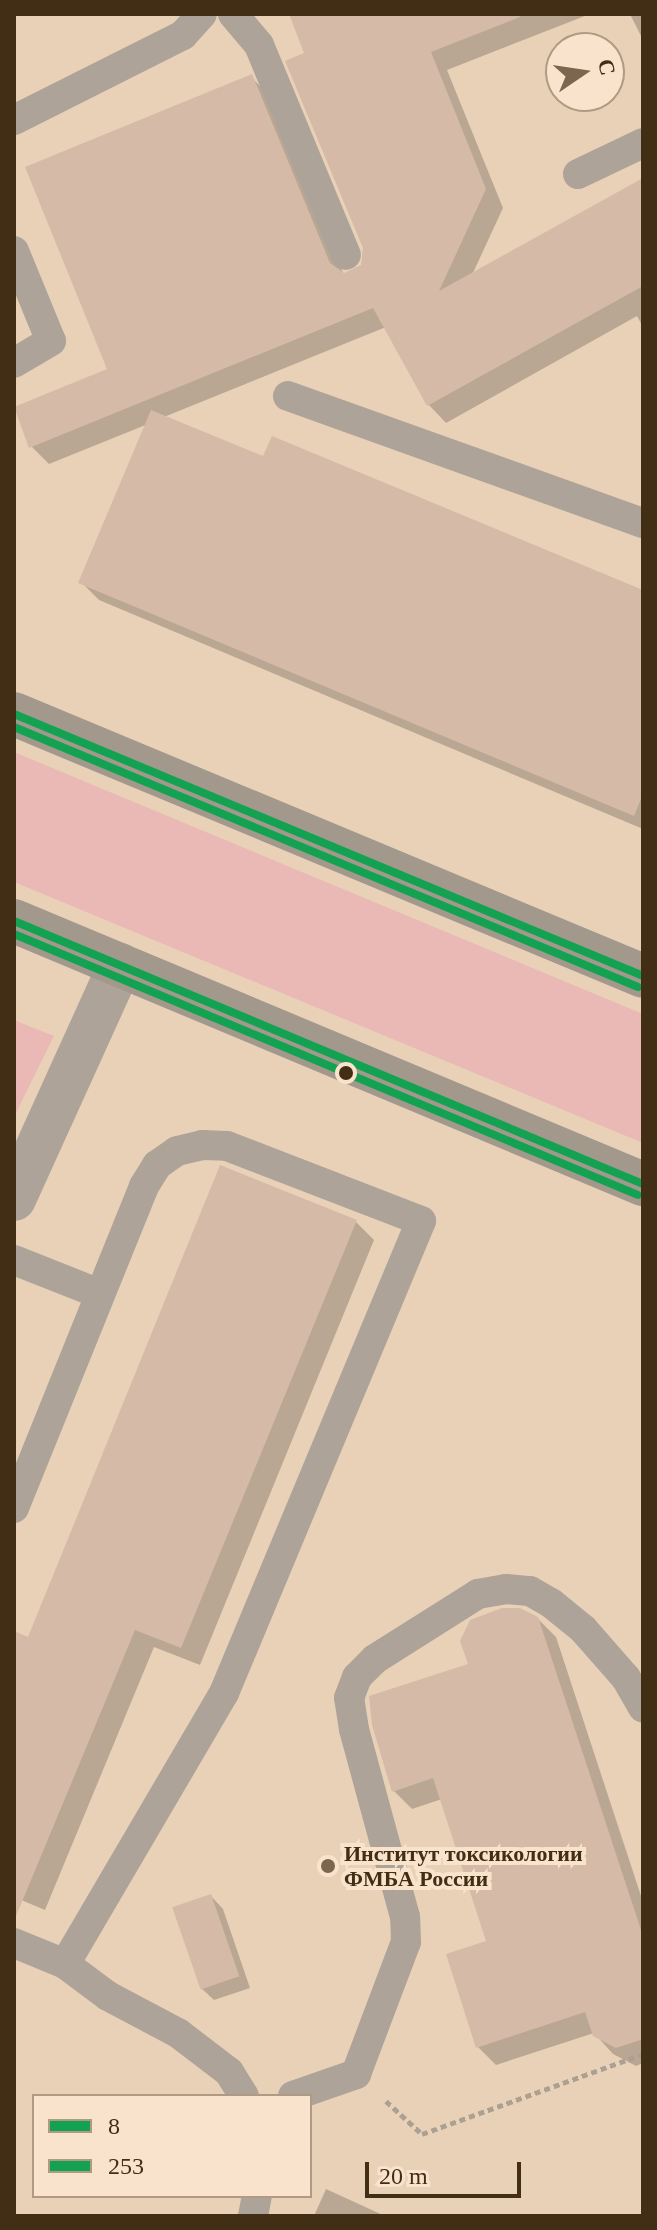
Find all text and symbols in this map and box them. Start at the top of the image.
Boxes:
north arrow [545,32,625,112]
text: С [593,56,621,77]
unlabelled marker [338,1065,354,1081]
place label: Институт токсикологии ФМБА России [344,1840,583,1892]
marker: Институт токсикологии ФМБА России [319,1857,337,1875]
legend [32,2094,312,2198]
text: 8 [108,2113,120,2139]
scale bar [369,2146,525,2196]
text: 253 [108,2153,144,2179]
text: 20 m [379,2163,428,2189]

